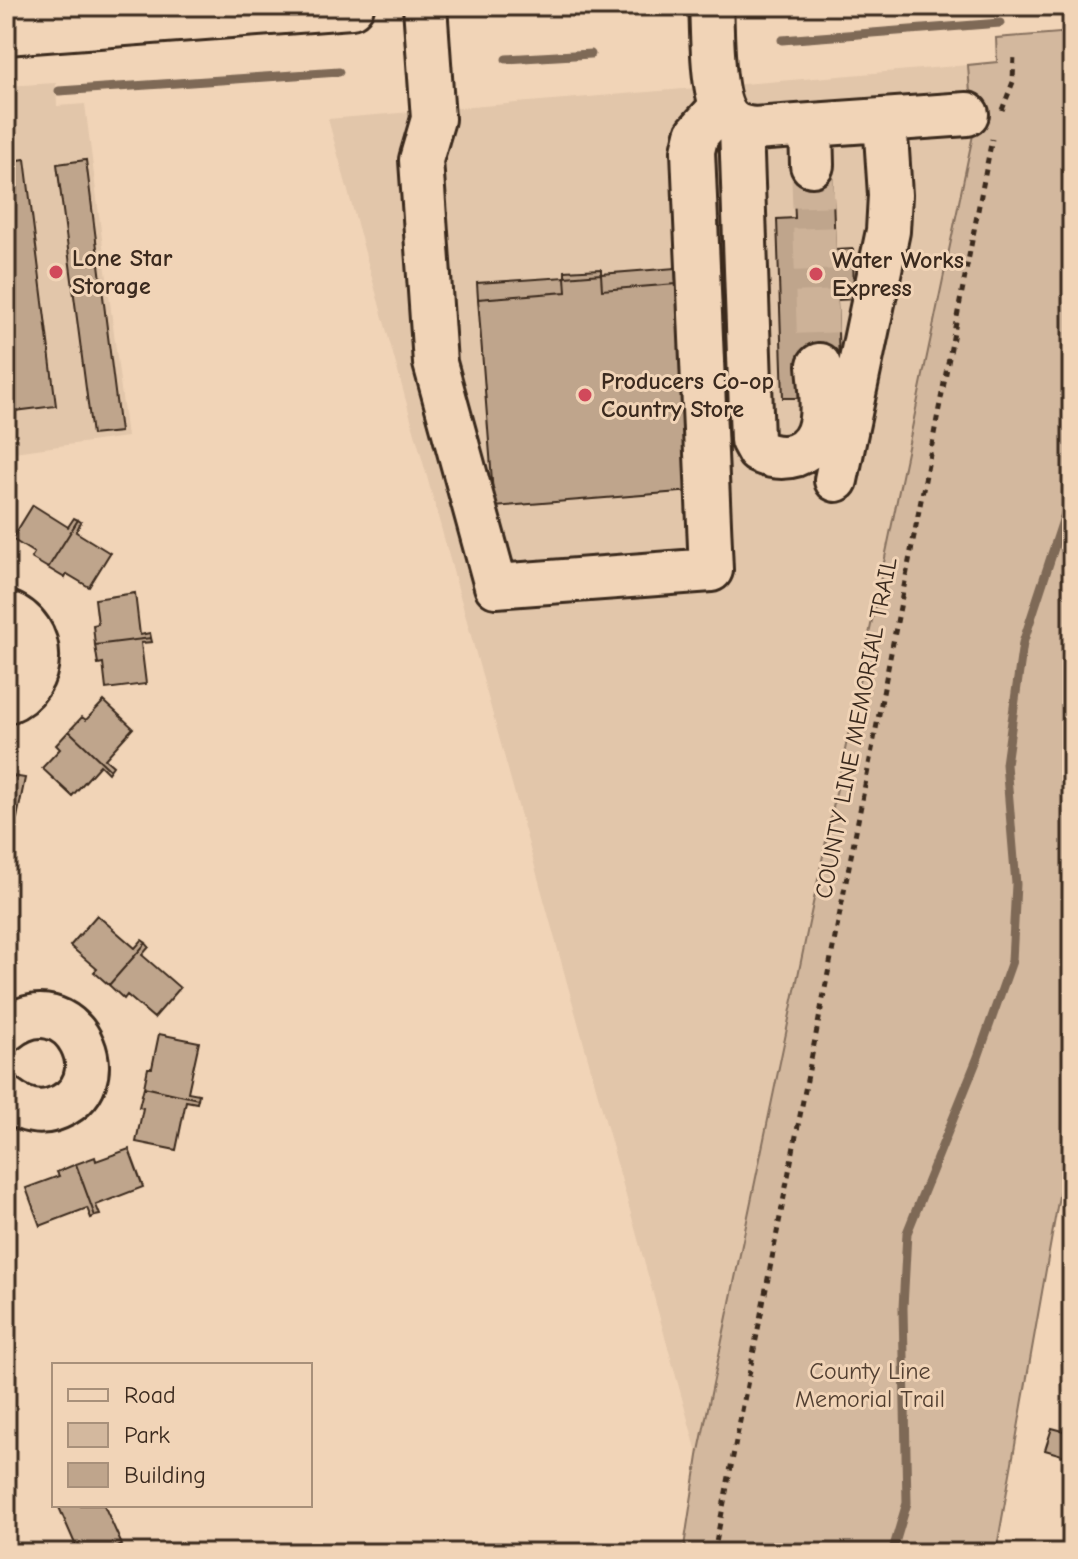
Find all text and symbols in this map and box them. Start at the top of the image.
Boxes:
place label: Lone Star Storage [72,244,173,300]
place label: Water Works Express [832,246,964,302]
marker: Lone Star Storage [47,263,65,281]
marker: Water Works Express [807,265,825,283]
place label: Producers Co-op Country Store [601,367,774,423]
marker: Producers Co-op Country Store [576,386,594,404]
street label: COUNTY LINE MEMORIAL TRAIL [809,555,903,901]
park label: County Line Memorial Trail [795,1357,945,1413]
legend [52,1363,312,1507]
text: Road [124,1381,176,1409]
text: Park [124,1421,170,1449]
text: Building [124,1461,206,1489]

